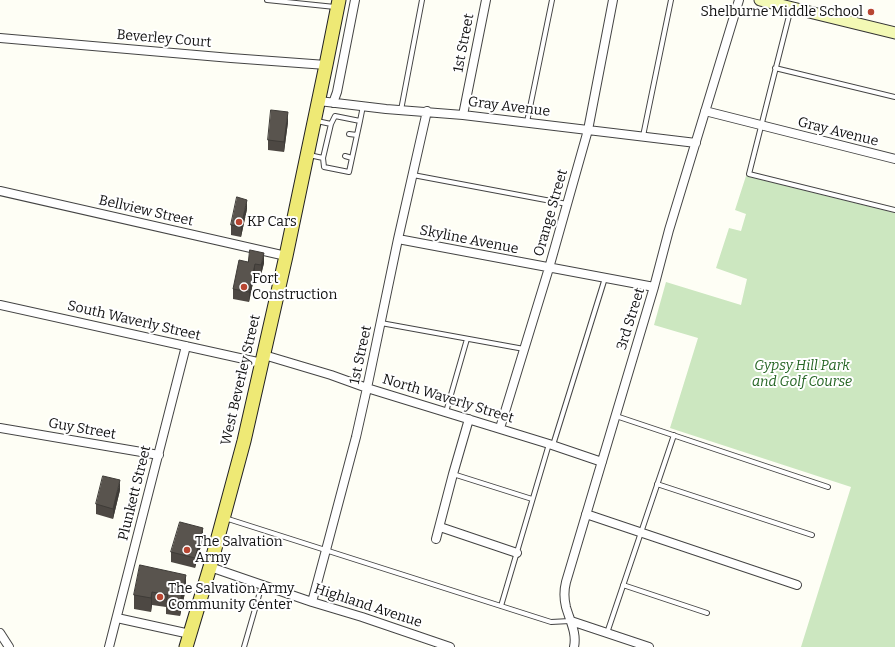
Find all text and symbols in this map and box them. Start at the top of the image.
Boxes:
place label: Shelburne Middle School [700,4,863,20]
marker: Shelburne Middle School [866,7,876,17]
street label: 1st Street [450,12,478,74]
street label: Beverley Court [116,26,212,52]
street label: Gray Avenue [467,94,551,120]
street label: Gray Avenue [796,114,880,150]
street label: Orange Street [531,167,571,259]
street label: Bellview Street [97,192,195,230]
place label: KP Cars [247,214,297,230]
marker: KP Cars [234,217,244,227]
street label: Skyline Avenue [418,222,520,258]
place label: Fort Construction [252,271,337,304]
marker: Fort Construction [239,282,249,292]
street label: 3rd Street [614,286,648,352]
street label: South Waverly Street [66,298,202,344]
street label: West Beverley Street [218,313,264,447]
street label: 1st Street [347,324,375,386]
park label: Gypsy Hill Park and Golf Course [752,358,852,390]
street label: North Waverly Street [380,371,516,427]
street label: Guy Street [47,415,117,443]
street label: Plunkett Street [115,444,155,542]
place label: The Salvation Army [195,534,283,566]
marker: The Salvation Army [182,545,192,555]
place label: The Salvation Army Community Center [168,581,294,614]
street label: Highland Avenue [312,581,424,631]
marker: The Salvation Army Community Center [155,592,165,602]

